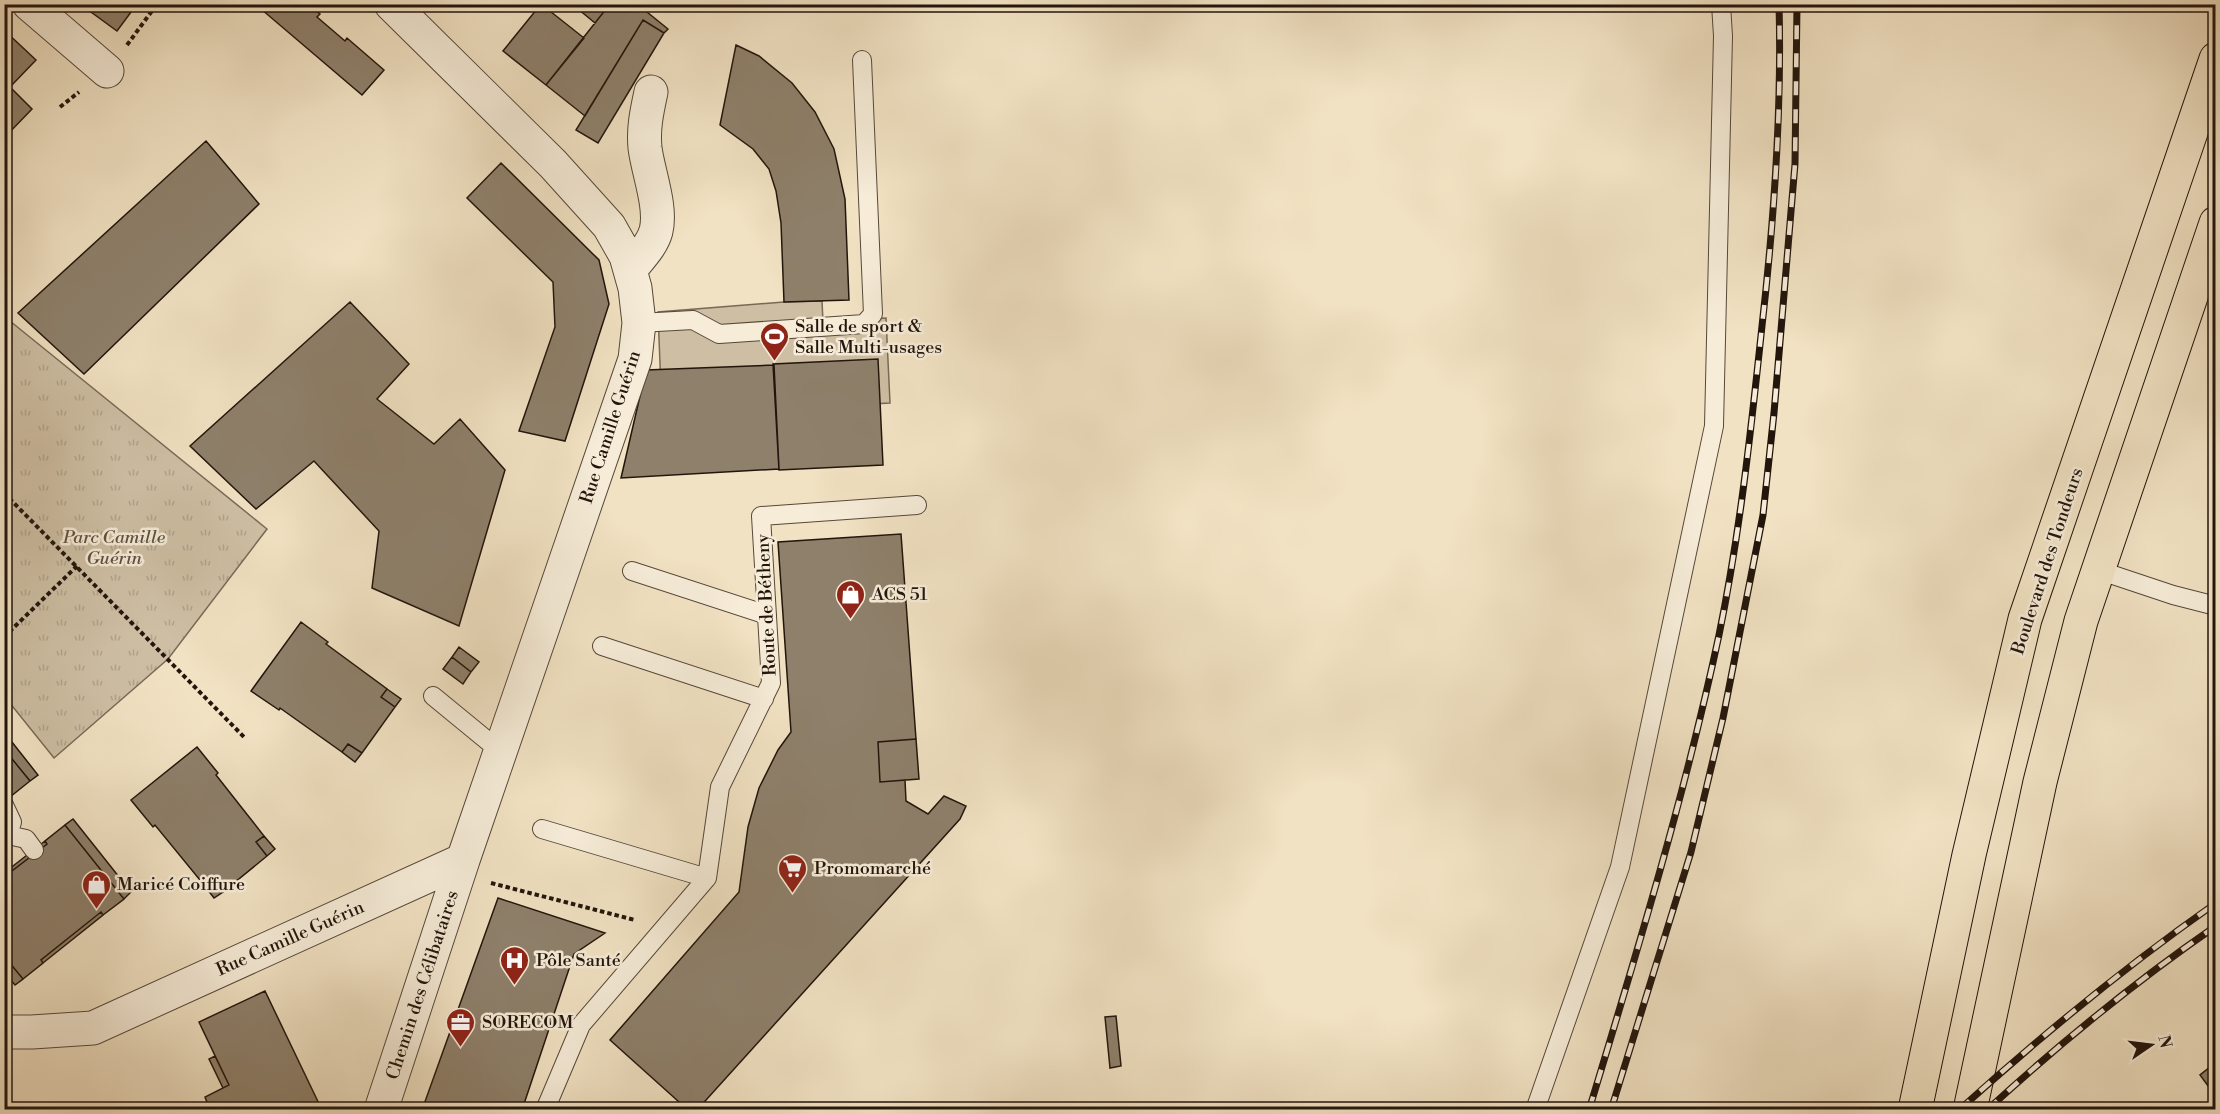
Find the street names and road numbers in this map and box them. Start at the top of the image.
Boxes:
street label: Rue Camille Guérin [575,347,646,507]
street label: Boulevard des Tondeurs [2006,465,2089,658]
street label: Route de Bétheny [751,533,782,677]
street label: Chemin des Célibataires [381,888,464,1083]
street label: Rue Camille Guérin [213,895,368,981]

